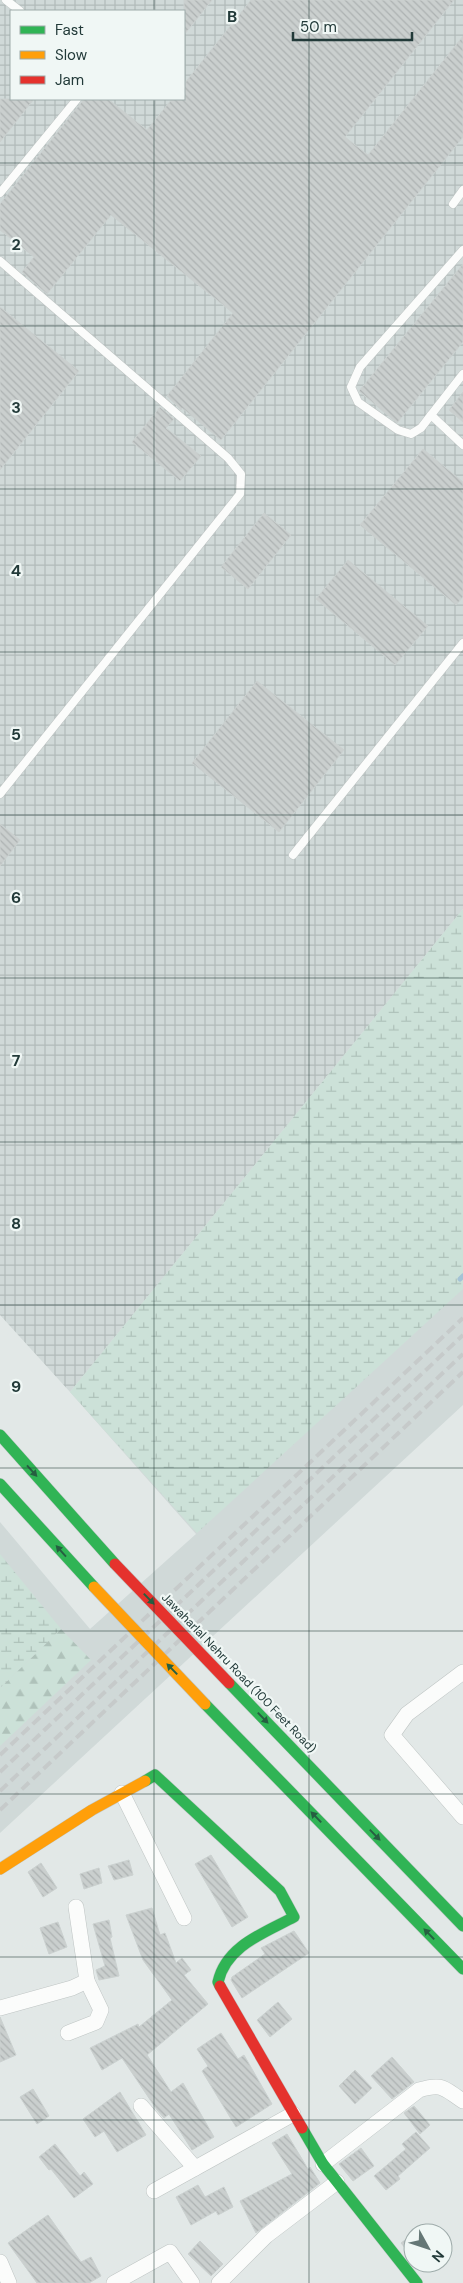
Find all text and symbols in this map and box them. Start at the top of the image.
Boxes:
text: B [227,6,237,27]
legend [10,10,185,100]
scale bar [293,10,412,42]
text: 50 m [300,17,337,37]
text: Fast [55,20,84,40]
text: Slow [55,45,88,65]
text: Jam [55,70,84,90]
text: 2 [11,234,21,255]
text: 3 [11,397,21,418]
text: 4 [11,560,21,581]
text: 5 [11,724,21,745]
text: 6 [11,887,21,908]
text: 7 [12,1050,21,1071]
text: 8 [11,1213,21,1234]
text: 9 [11,1376,21,1397]
one-way arrow [27,1465,38,1478]
one-way arrow [55,1546,67,1558]
street label: Jawaharlal Nehru Road (100 Feet Road) [158,1590,320,1756]
one-way arrow [143,1593,155,1605]
one-way arrow [166,1663,178,1675]
one-way arrow [257,1712,269,1724]
one-way arrow [310,1812,322,1824]
one-way arrow [369,1829,381,1841]
one-way arrow [423,1928,435,1940]
north arrow [403,2223,453,2273]
text: N [428,2247,448,2266]

